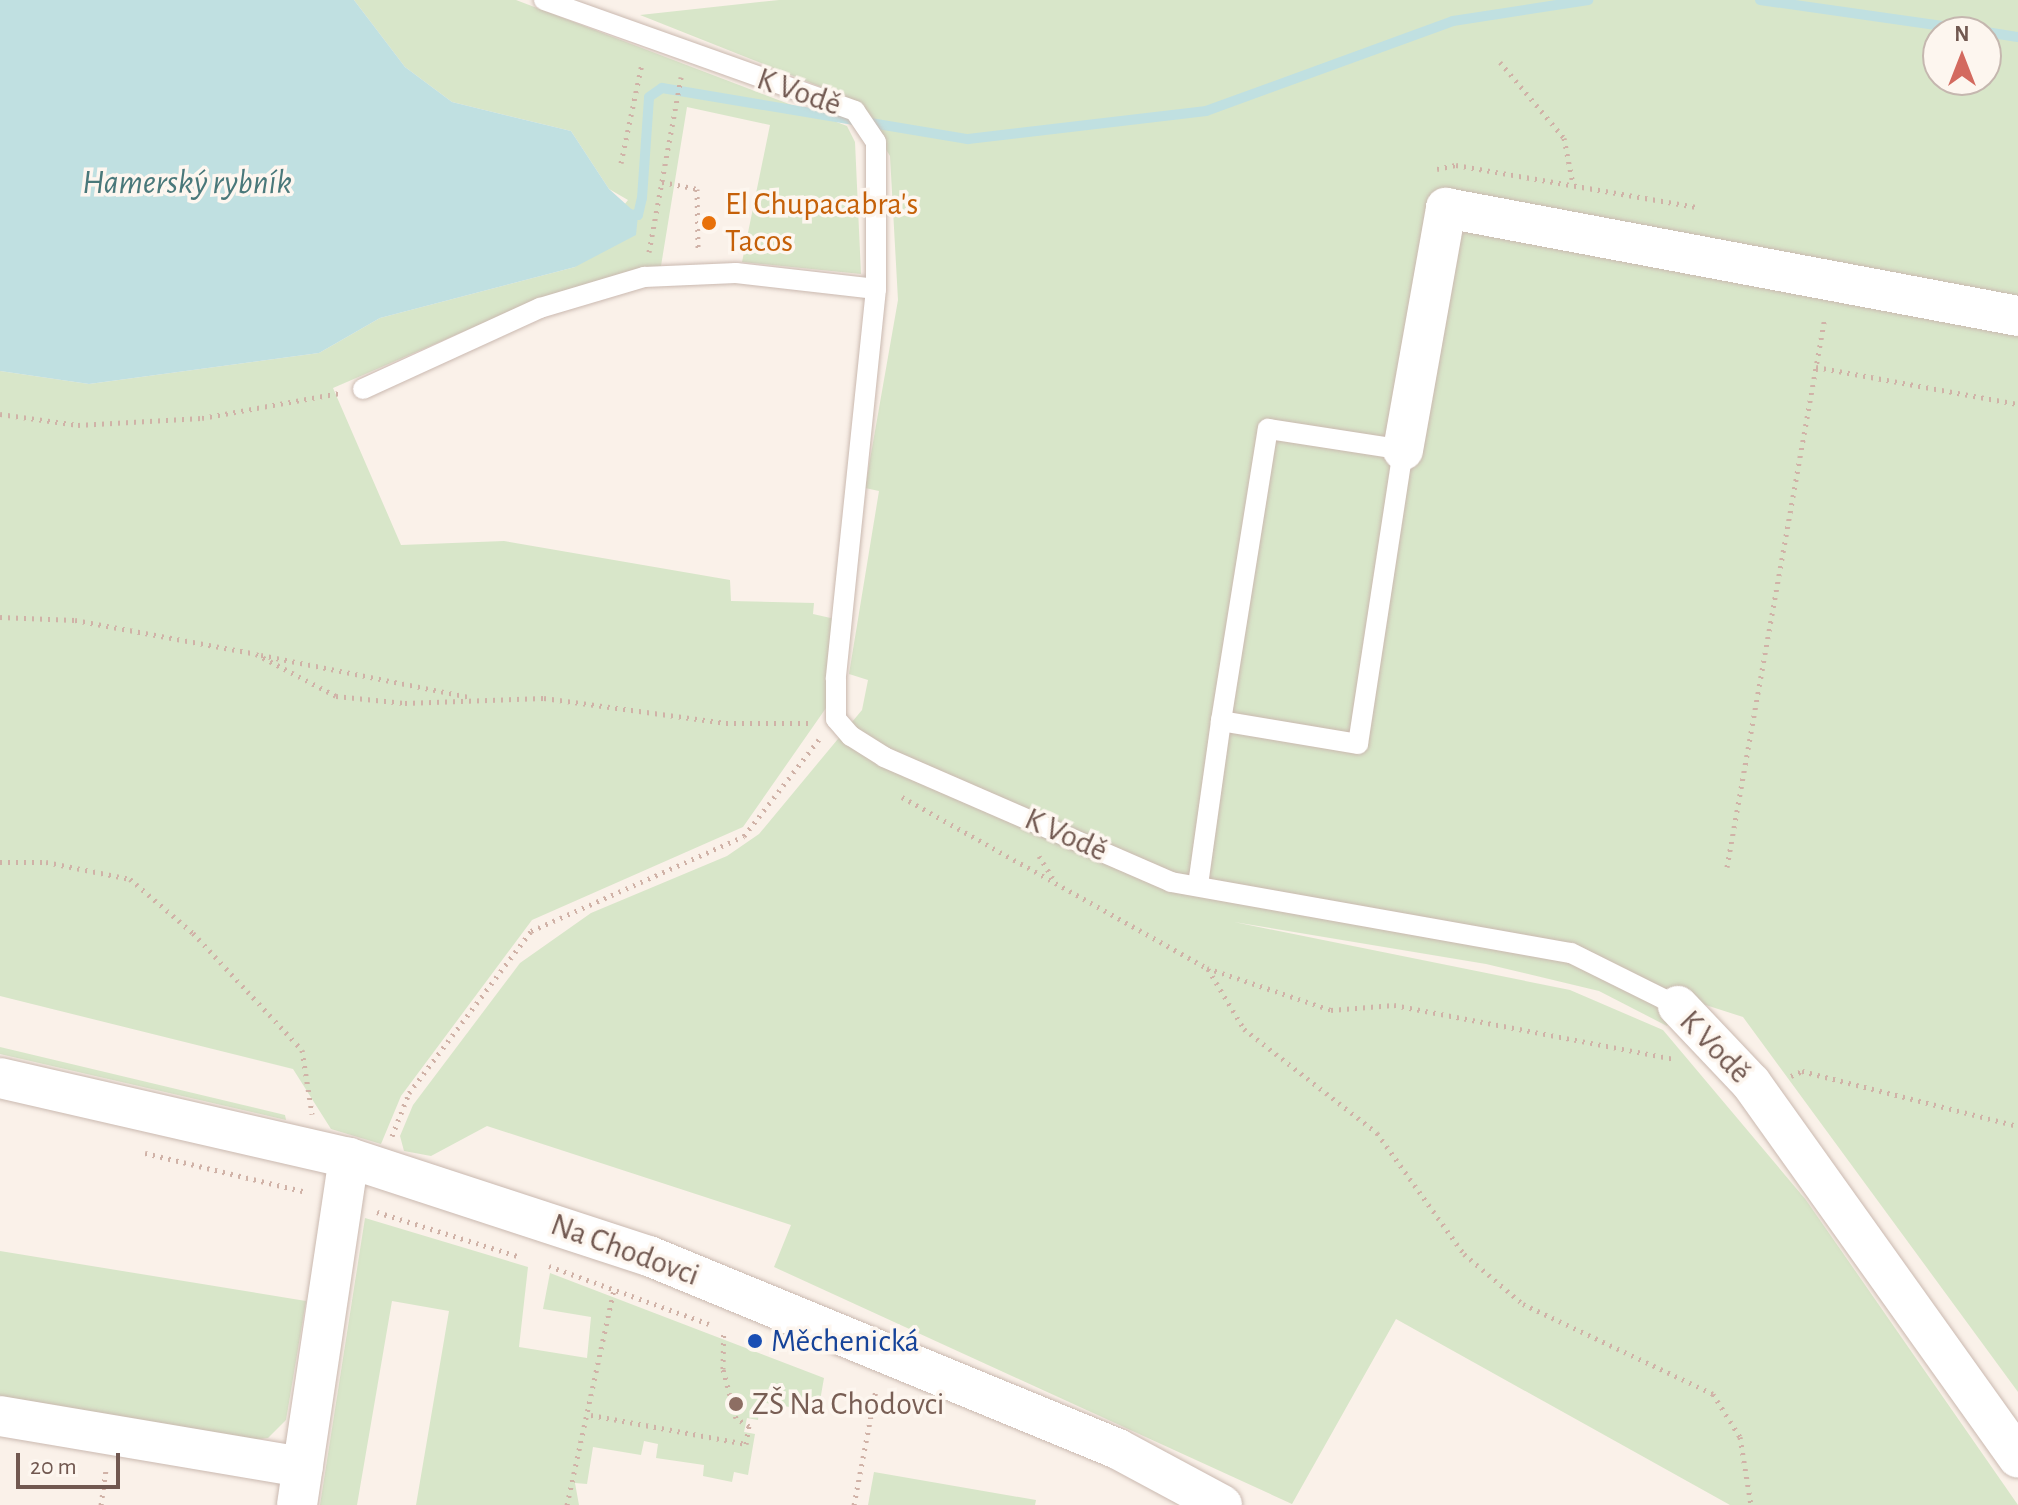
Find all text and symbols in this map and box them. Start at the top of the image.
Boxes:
north arrow [1922,16,2002,96]
text: N [1954,23,1970,45]
street label: K Vodě [752,60,846,124]
water label: Hamerský rybník [82,164,292,204]
place label: El Chupacabra's Tacos [725,186,918,261]
marker: El Chupacabra's Tacos [700,214,718,232]
street label: K Vodě [1019,800,1113,870]
street label: K Vodě [1671,1003,1759,1091]
street label: Na Chodovci [545,1205,705,1295]
place label: Měchenická [771,1322,919,1360]
marker: Měchenická [746,1332,764,1350]
place label: ZŠ Na Chodovci [752,1385,945,1423]
marker: ZŠ Na Chodovci [727,1395,745,1413]
scale bar [20,1437,124,1487]
text: 20 m [30,1455,77,1479]

